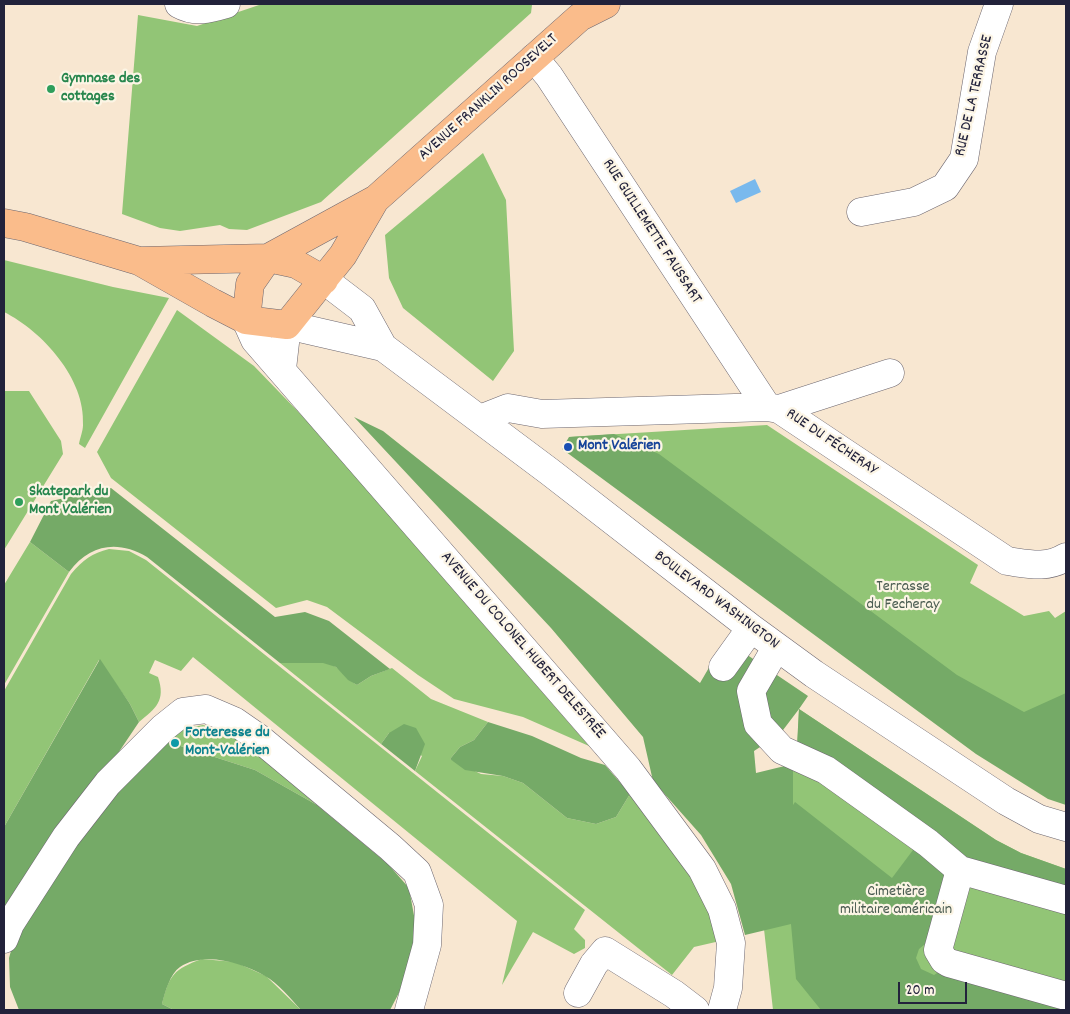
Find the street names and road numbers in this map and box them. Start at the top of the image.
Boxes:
street label: AVENUE FRANKLIN ROOSEVELT [415,30,563,166]
street label: RUE DE LA TERRASSE [952,33,998,159]
street label: RUE GUILLEMETTE FAUSSART [597,156,705,308]
street label: RUE DU FÉCHERAY [782,405,880,481]
street label: AVENUE DU COLONEL HUBERT DELESTRÉE [435,548,609,744]
street label: BOULEVARD WASHINGTON [650,548,782,654]

